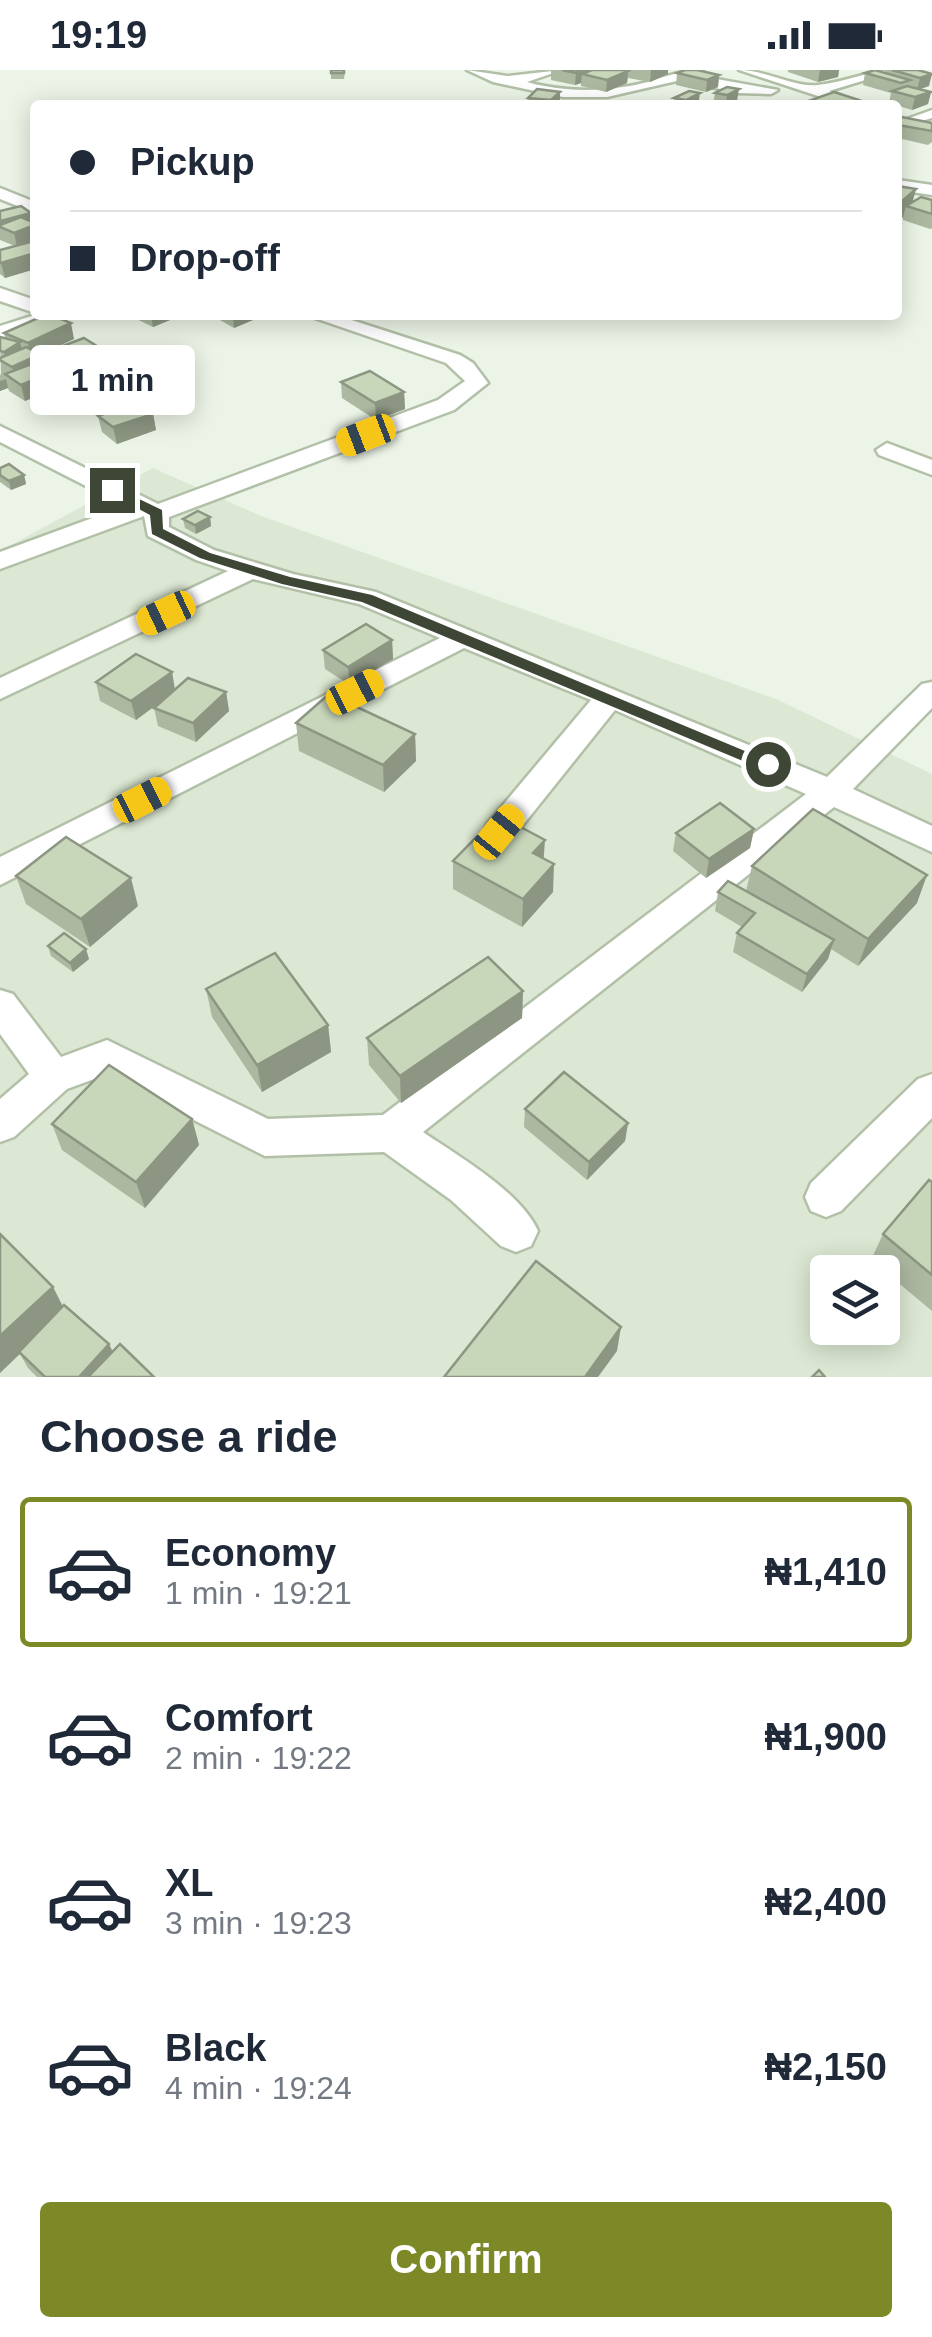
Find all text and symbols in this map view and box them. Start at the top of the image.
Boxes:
text: 19:19 [50,14,147,56]
text: Pickup [130,141,255,183]
text: Drop-off [130,237,280,279]
callout: 1 min [29,345,194,415]
text: 1 min [71,362,154,398]
car [333,410,399,460]
route end [90,468,135,513]
car [132,587,200,639]
car [321,665,389,719]
route start [746,742,791,787]
car [108,773,176,827]
car [468,799,530,865]
map controls [810,1255,900,1345]
button: layers [810,1255,900,1345]
text: Choose a ride [40,1411,338,1462]
icon: car [45,1527,135,1617]
text: Economy [165,1532,336,1574]
text: ₦1,410 [764,1551,887,1593]
text: 1 min · 19:21 [165,1575,352,1611]
icon: car [45,1692,135,1782]
text: Comfort [165,1697,313,1739]
text: ₦1,900 [764,1716,887,1758]
text: 2 min · 19:22 [165,1740,352,1776]
icon: car [45,1857,135,1947]
text: XL [165,1862,214,1904]
text: ₦2,400 [764,1881,887,1923]
text: 3 min · 19:23 [165,1905,352,1941]
icon: car [45,2022,135,2112]
text: Black [165,2027,266,2069]
text: ₦2,150 [764,2046,887,2088]
text: 4 min · 19:24 [165,2070,352,2106]
button: Confirm [40,2202,892,2317]

